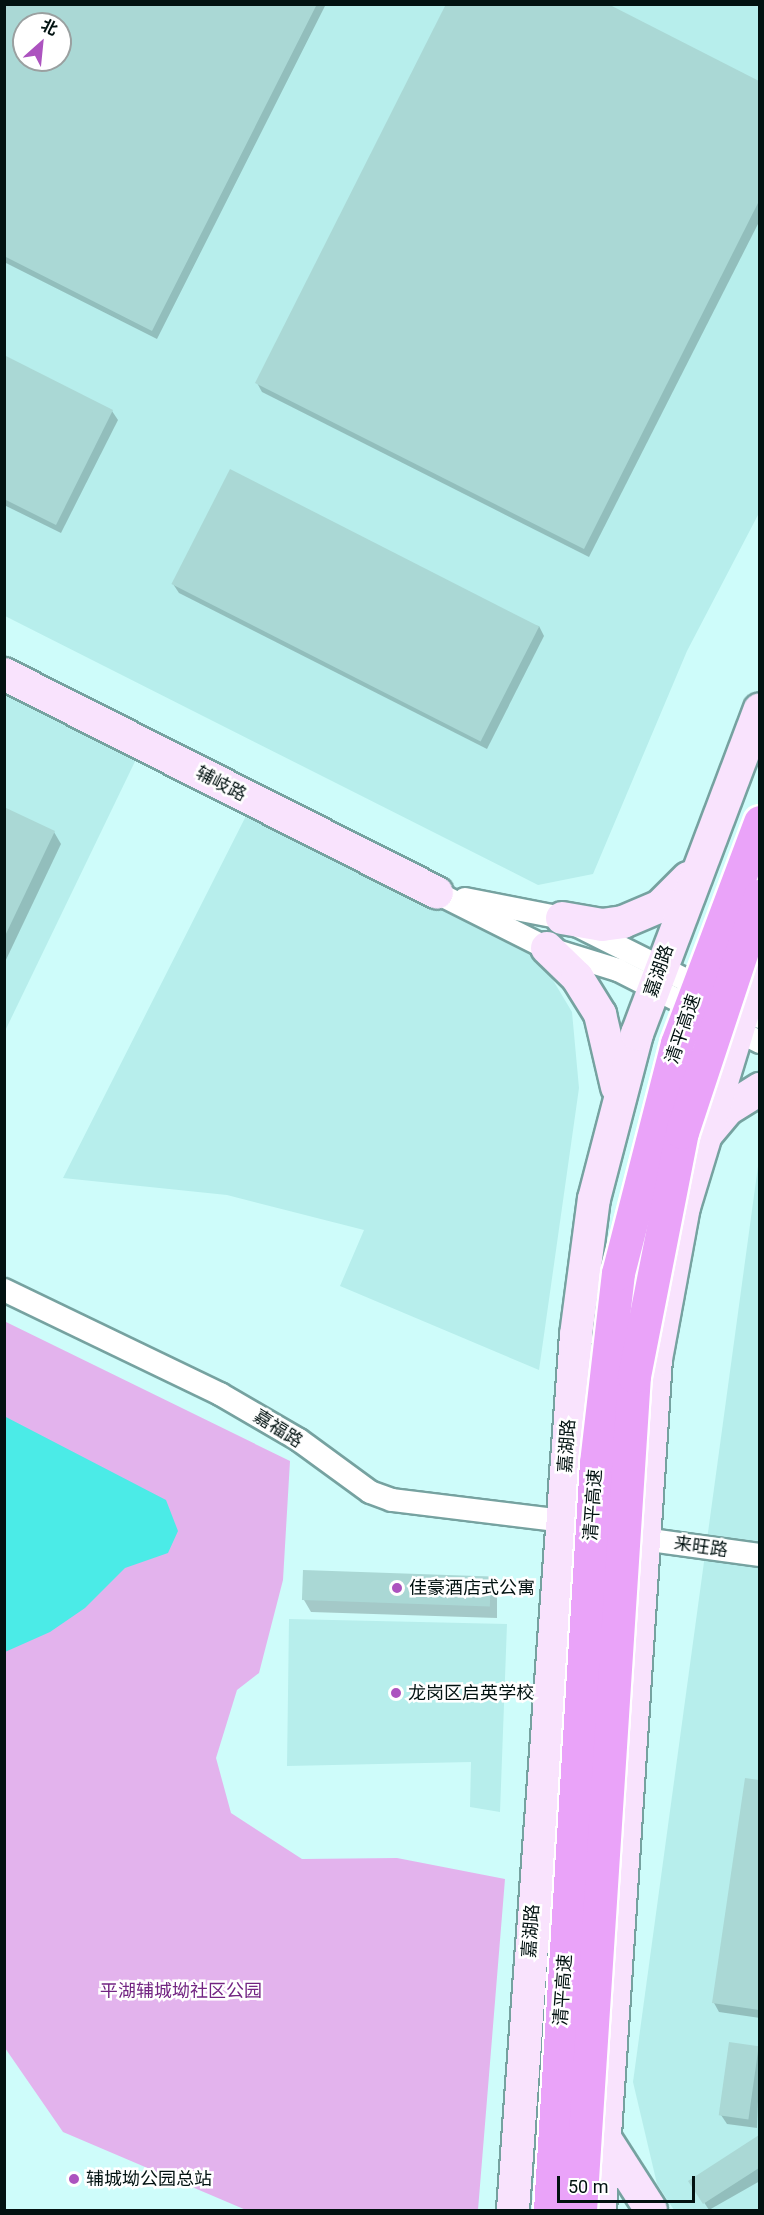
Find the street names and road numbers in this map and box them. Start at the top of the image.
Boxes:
street label: 辅岐路 [192,762,250,806]
street label: 嘉湖路 [640,942,678,1000]
street label: 清平高速 [661,991,705,1067]
street label: 嘉福路 [249,1406,307,1452]
street label: 嘉湖路 [554,1418,580,1474]
street label: 清平高速 [580,1468,606,1542]
street label: 来旺路 [673,1533,729,1561]
street label: 嘉湖路 [518,1903,544,1959]
street label: 清平高速 [550,1953,576,2027]

